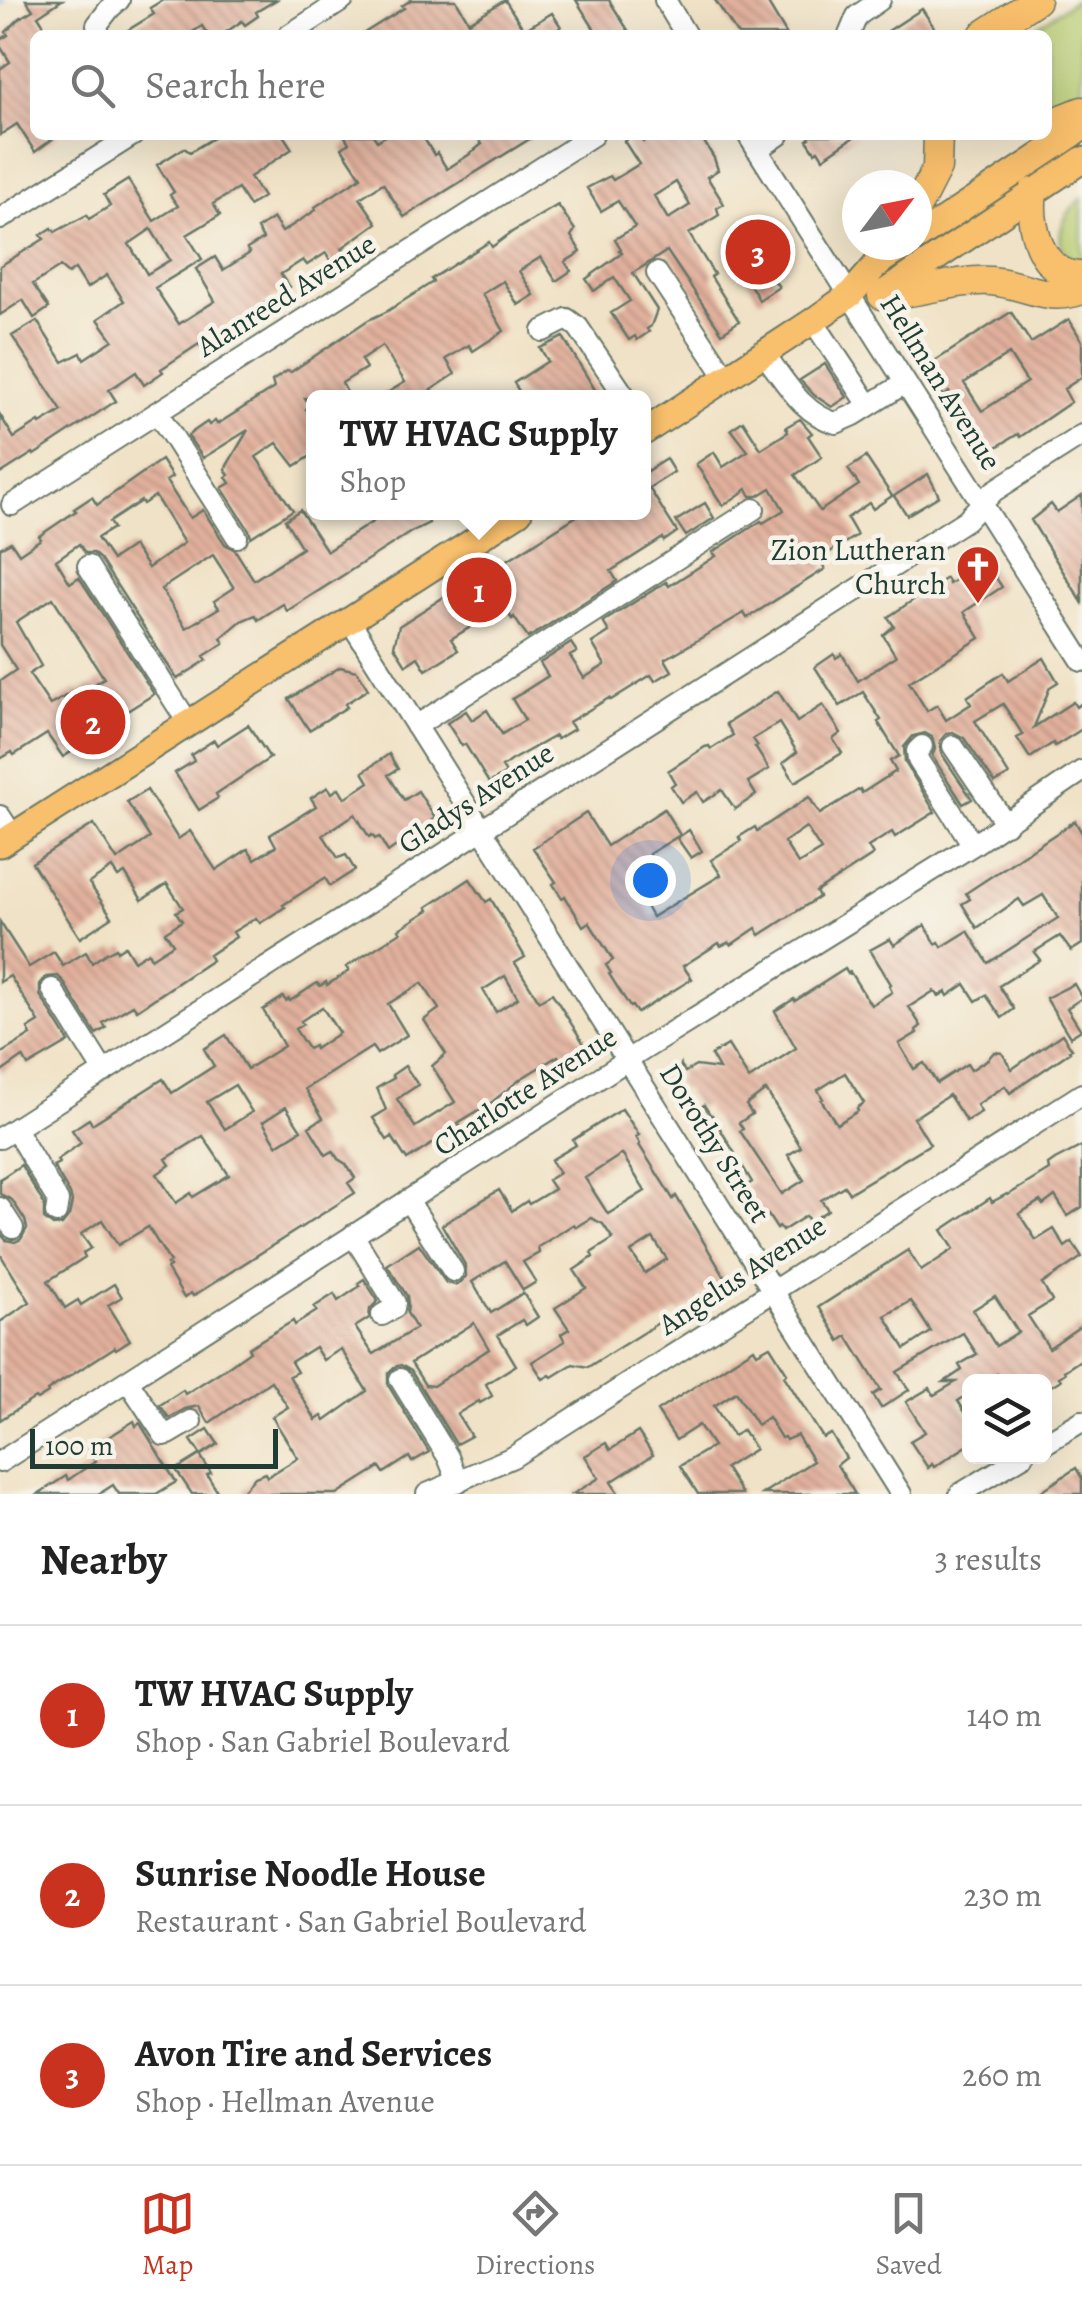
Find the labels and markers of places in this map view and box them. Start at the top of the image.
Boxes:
pin: 3 [726,214,790,290]
place label: Zion Lutheran Church [771,530,946,604]
church icon: Zion Lutheran Church [955,544,1001,605]
pin: 1 [446,552,512,628]
pin: 2 [61,684,126,760]

